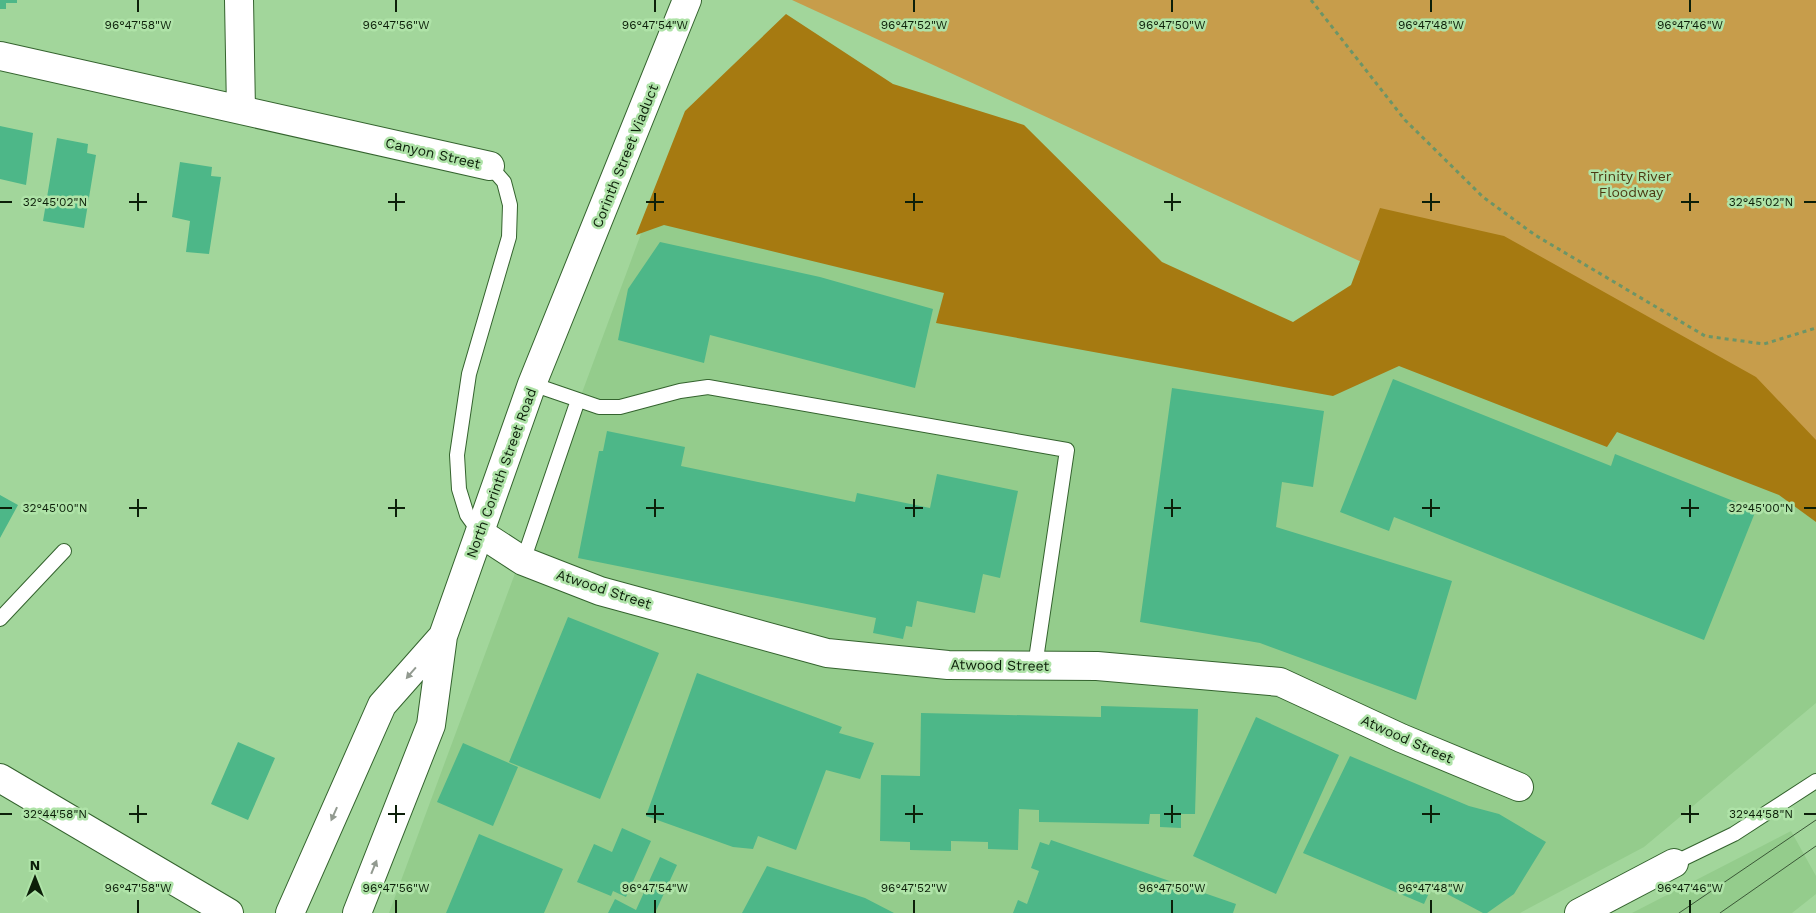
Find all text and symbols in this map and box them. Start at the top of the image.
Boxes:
text: 96°47'58"W [105,18,172,32]
text: 96°47'56"W [363,18,430,32]
text: 96°47'54"W [622,18,689,32]
text: 96°47'52"W [881,18,948,32]
text: 96°47'50"W [1138,18,1206,32]
text: 96°47'48"W [1398,18,1465,32]
text: 96°47'46"W [1657,18,1724,32]
street label: Corinth Street Viaduct [589,82,661,230]
street label: Canyon Street [384,134,482,172]
park label: Trinity River Floodway [1591,168,1672,200]
text: 32°45'02"N [23,195,87,209]
text: 32°45'02"N [1729,195,1793,209]
street label: North Corinth Street Road [463,386,539,560]
text: 32°45'00"N [23,501,87,515]
text: 32°45'00"N [1729,501,1793,515]
street label: Atwood Street [555,566,653,612]
street label: Atwood Street [951,656,1050,674]
one-way arrow [405,666,416,679]
street label: Atwood Street [1359,712,1455,766]
text: 32°44'58"N [23,807,87,821]
one-way arrow [330,807,338,821]
text: 32°44'58"N [1729,807,1793,821]
north arrow [10,853,60,903]
text: N [30,857,40,873]
one-way arrow [371,860,378,875]
text: 96°47'58"W [105,881,172,895]
text: 96°47'56"W [363,881,430,895]
text: 96°47'54"W [622,881,689,895]
text: 96°47'52"W [881,881,948,895]
text: 96°47'50"W [1138,881,1206,895]
text: 96°47'48"W [1398,881,1465,895]
text: 96°47'46"W [1657,881,1724,895]

